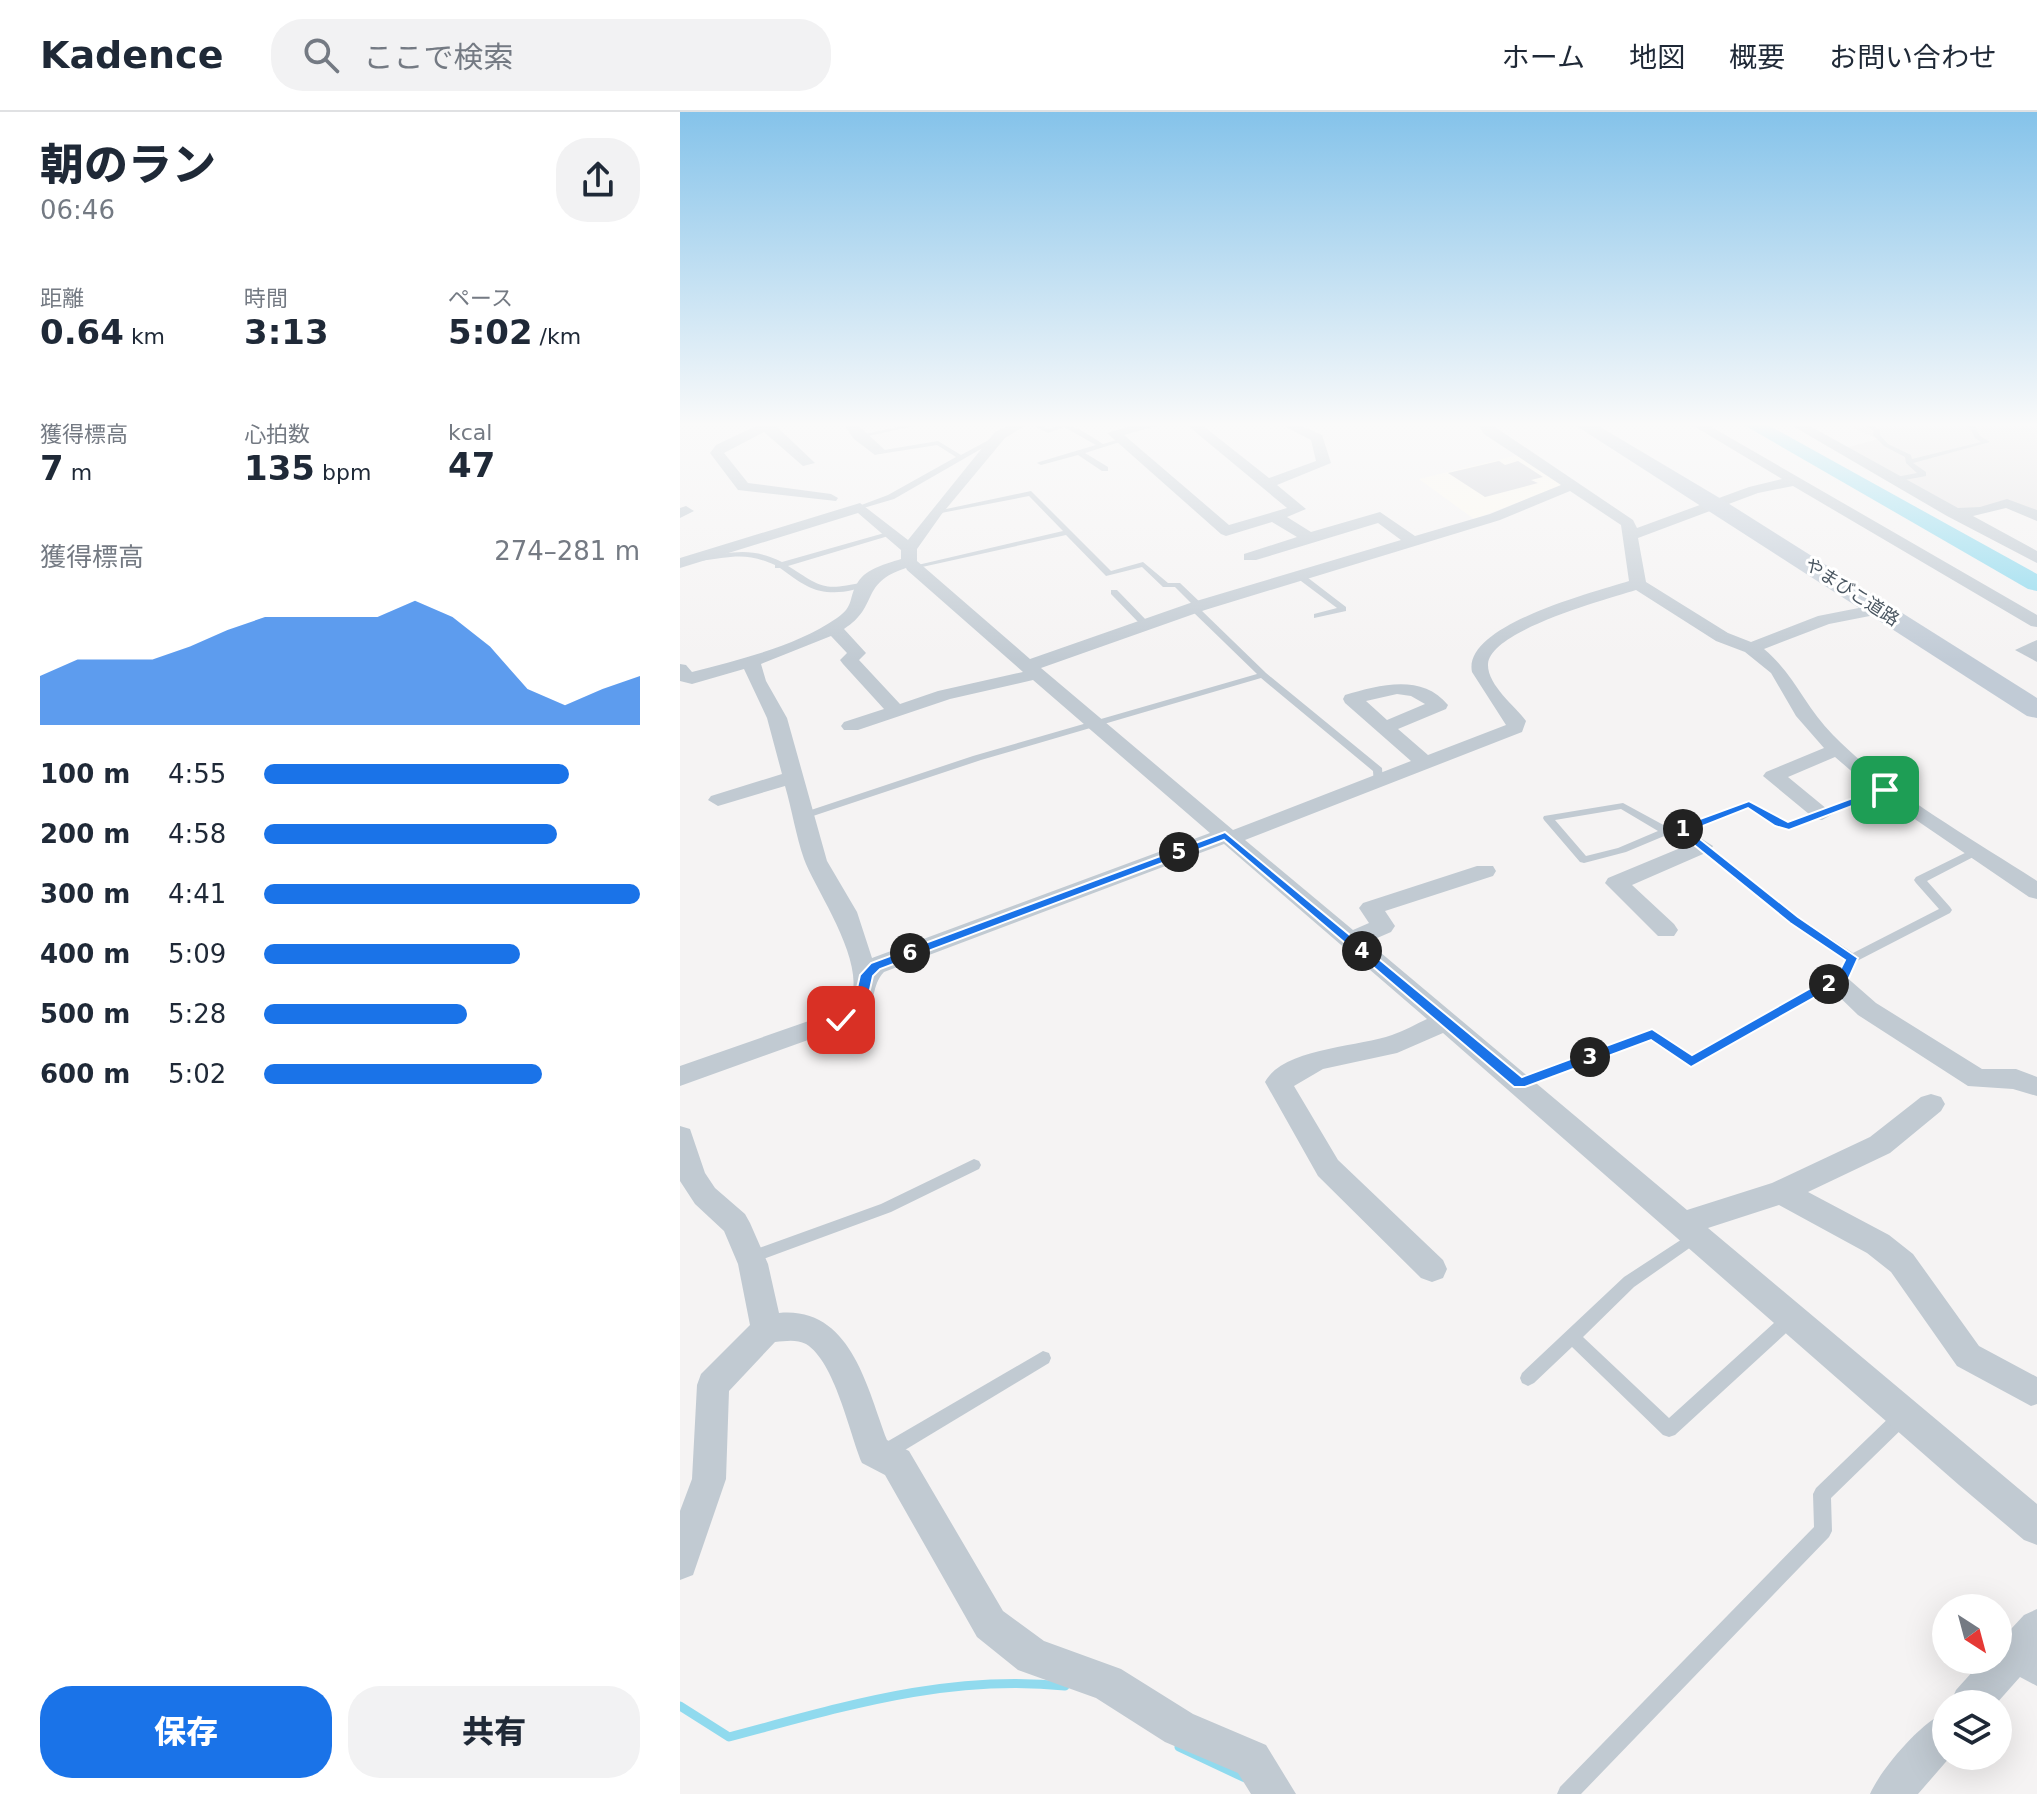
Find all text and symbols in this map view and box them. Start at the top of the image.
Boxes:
search box [271,19,831,91]
text: Kadence [40,33,223,77]
icon: search [299,33,343,77]
text: ここで検索 [363,40,513,75]
text: ホーム [1502,41,1585,74]
text: 地図 [1629,41,1685,74]
text: 概要 [1729,41,1785,74]
text: お問い合わせ [1829,41,1997,74]
button: share [556,138,640,222]
text: 朝のラン [40,139,216,190]
text: 06:46 [40,195,115,225]
text: 距離 [40,286,84,311]
text: 時間 [244,286,288,311]
text: ペース [448,286,513,311]
text: 0.64 [40,312,124,352]
text: 3:13 [244,312,329,352]
text: 5:02 [448,312,533,352]
text: km [124,324,165,349]
text: /km [533,324,581,349]
text: kcal [448,420,492,445]
text: 獲得標高 [40,422,128,447]
text: 心拍数 [244,422,310,447]
text: 47 [448,445,495,485]
text: 7 [40,448,64,488]
text: 135 [244,448,315,488]
text: m [64,460,92,485]
text: bpm [315,460,371,485]
text: 274–281 m [494,536,640,566]
text: 獲得標高 [40,542,144,572]
street label: やまびこ道路 [1801,553,1903,630]
pin [1851,756,1919,824]
text: 100 m [40,759,130,789]
text: 4:55 [168,759,226,789]
icon: arrive [1863,768,1907,812]
pin: 1 [1663,809,1703,849]
text: 1 [1675,816,1691,841]
text: 200 m [40,819,130,849]
text: 4:58 [168,819,226,849]
pin: 5 [1159,832,1199,872]
text: 5 [1171,839,1187,864]
text: 300 m [40,879,130,909]
text: 4:41 [168,879,226,909]
pin: 4 [1342,931,1382,971]
pin: 6 [890,933,930,973]
text: 4 [1354,938,1370,963]
text: 400 m [40,939,130,969]
text: 5:09 [168,939,226,969]
text: 6 [902,940,918,965]
pin: 2 [1809,964,1849,1004]
text: 2 [1821,971,1837,996]
pin [807,986,875,1054]
icon: check [819,998,863,1042]
text: 500 m [40,999,130,1029]
text: 5:28 [168,999,226,1029]
pin: 3 [1570,1037,1610,1077]
text: 3 [1582,1044,1598,1069]
text: 600 m [40,1059,130,1089]
text: 5:02 [168,1059,226,1089]
north arrow [1932,1594,2012,1674]
map controls [1932,1594,2012,1770]
button: 保存 [40,1686,332,1778]
button: 共有 [348,1686,640,1778]
button: layers [1932,1690,2012,1770]

